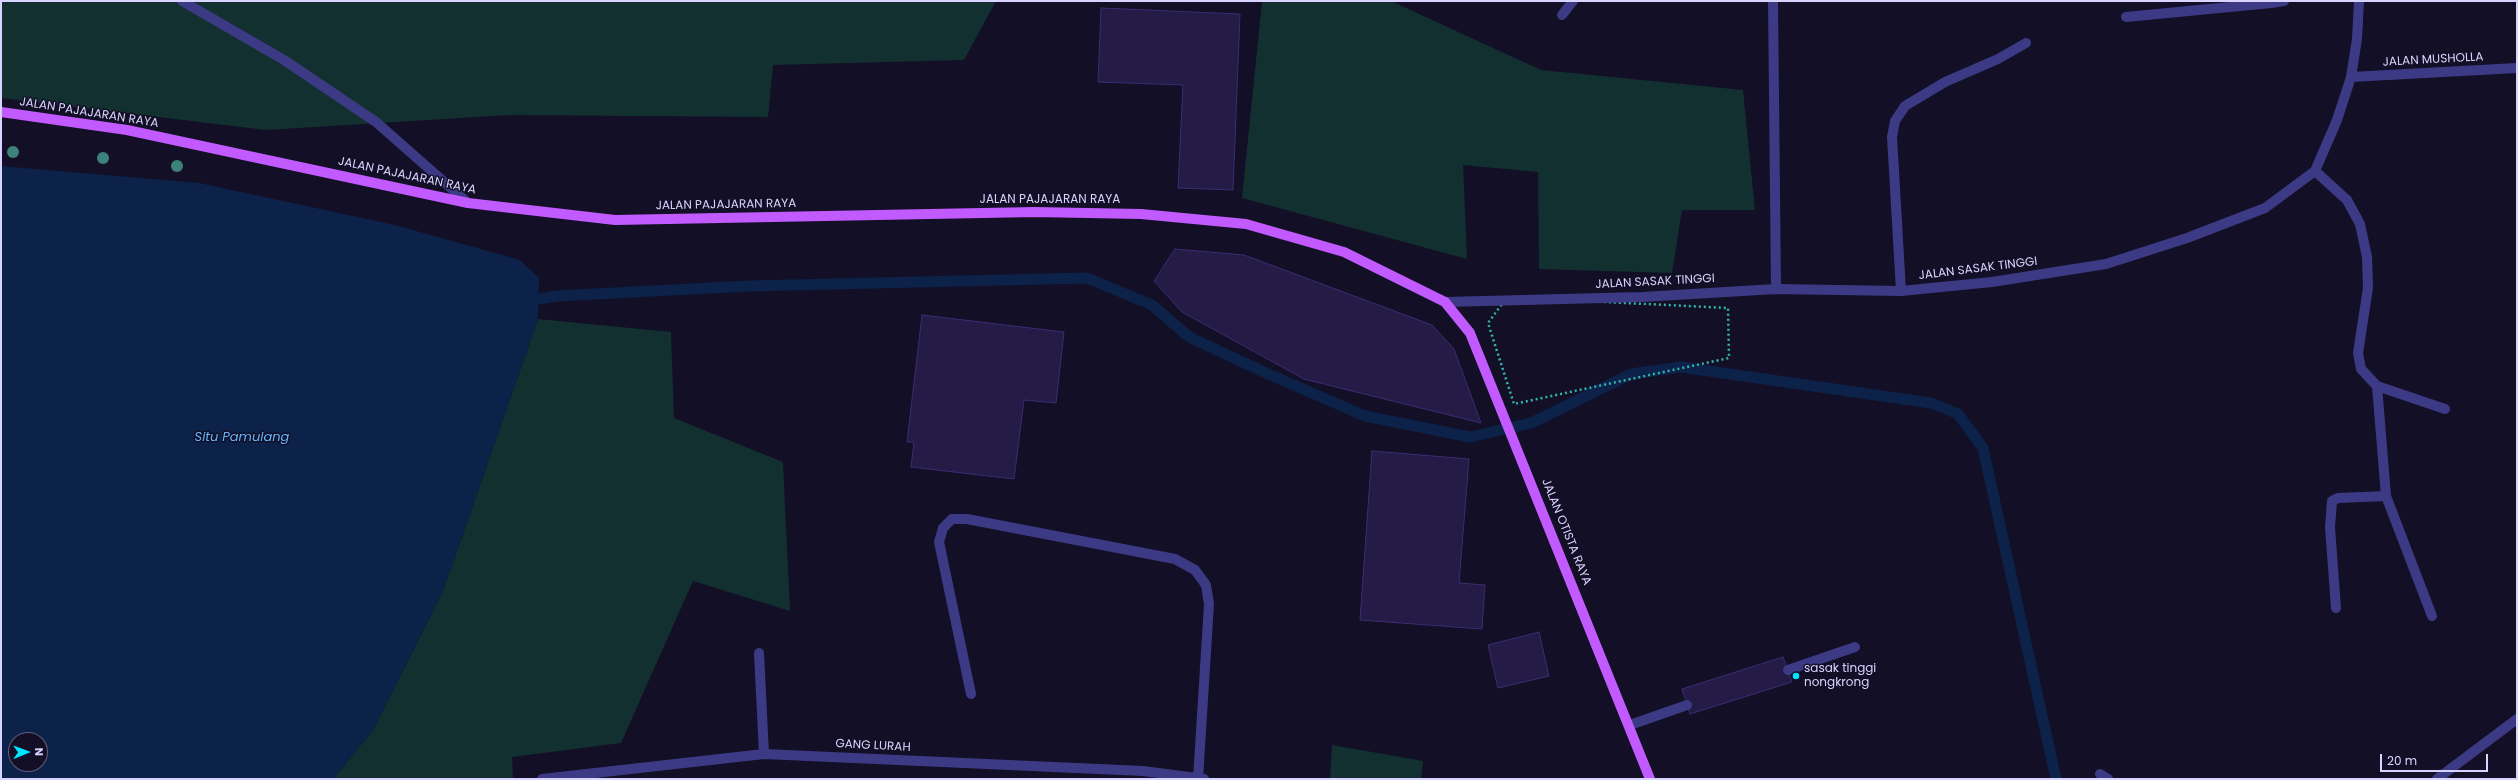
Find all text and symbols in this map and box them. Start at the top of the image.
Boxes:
street label: JALAN MUSHOLLA [2382,50,2484,70]
street label: JALAN PAJAJARAN RAYA [18,95,160,131]
street label: JALAN PAJAJARAN RAYA [337,154,477,198]
street label: JALAN PAJAJARAN RAYA [980,193,1120,207]
street label: JALAN PAJAJARAN RAYA [655,197,797,213]
street label: JALAN SASAK TINGGI [1918,255,2038,283]
street label: JALAN SASAK TINGGI [1595,272,1715,292]
water label: Situ Pamulang [195,430,289,446]
street label: JALAN OTISTA RAYA [1538,477,1594,587]
place label: sasak tinggi nongkrong [1804,662,1876,690]
marker: sasak tinggi nongkrong [1791,671,1801,681]
north arrow [8,732,48,772]
street label: GANG LURAH [835,737,911,755]
scale bar [2382,746,2490,772]
text: N [31,748,47,756]
text: 20 m [2387,752,2417,769]

